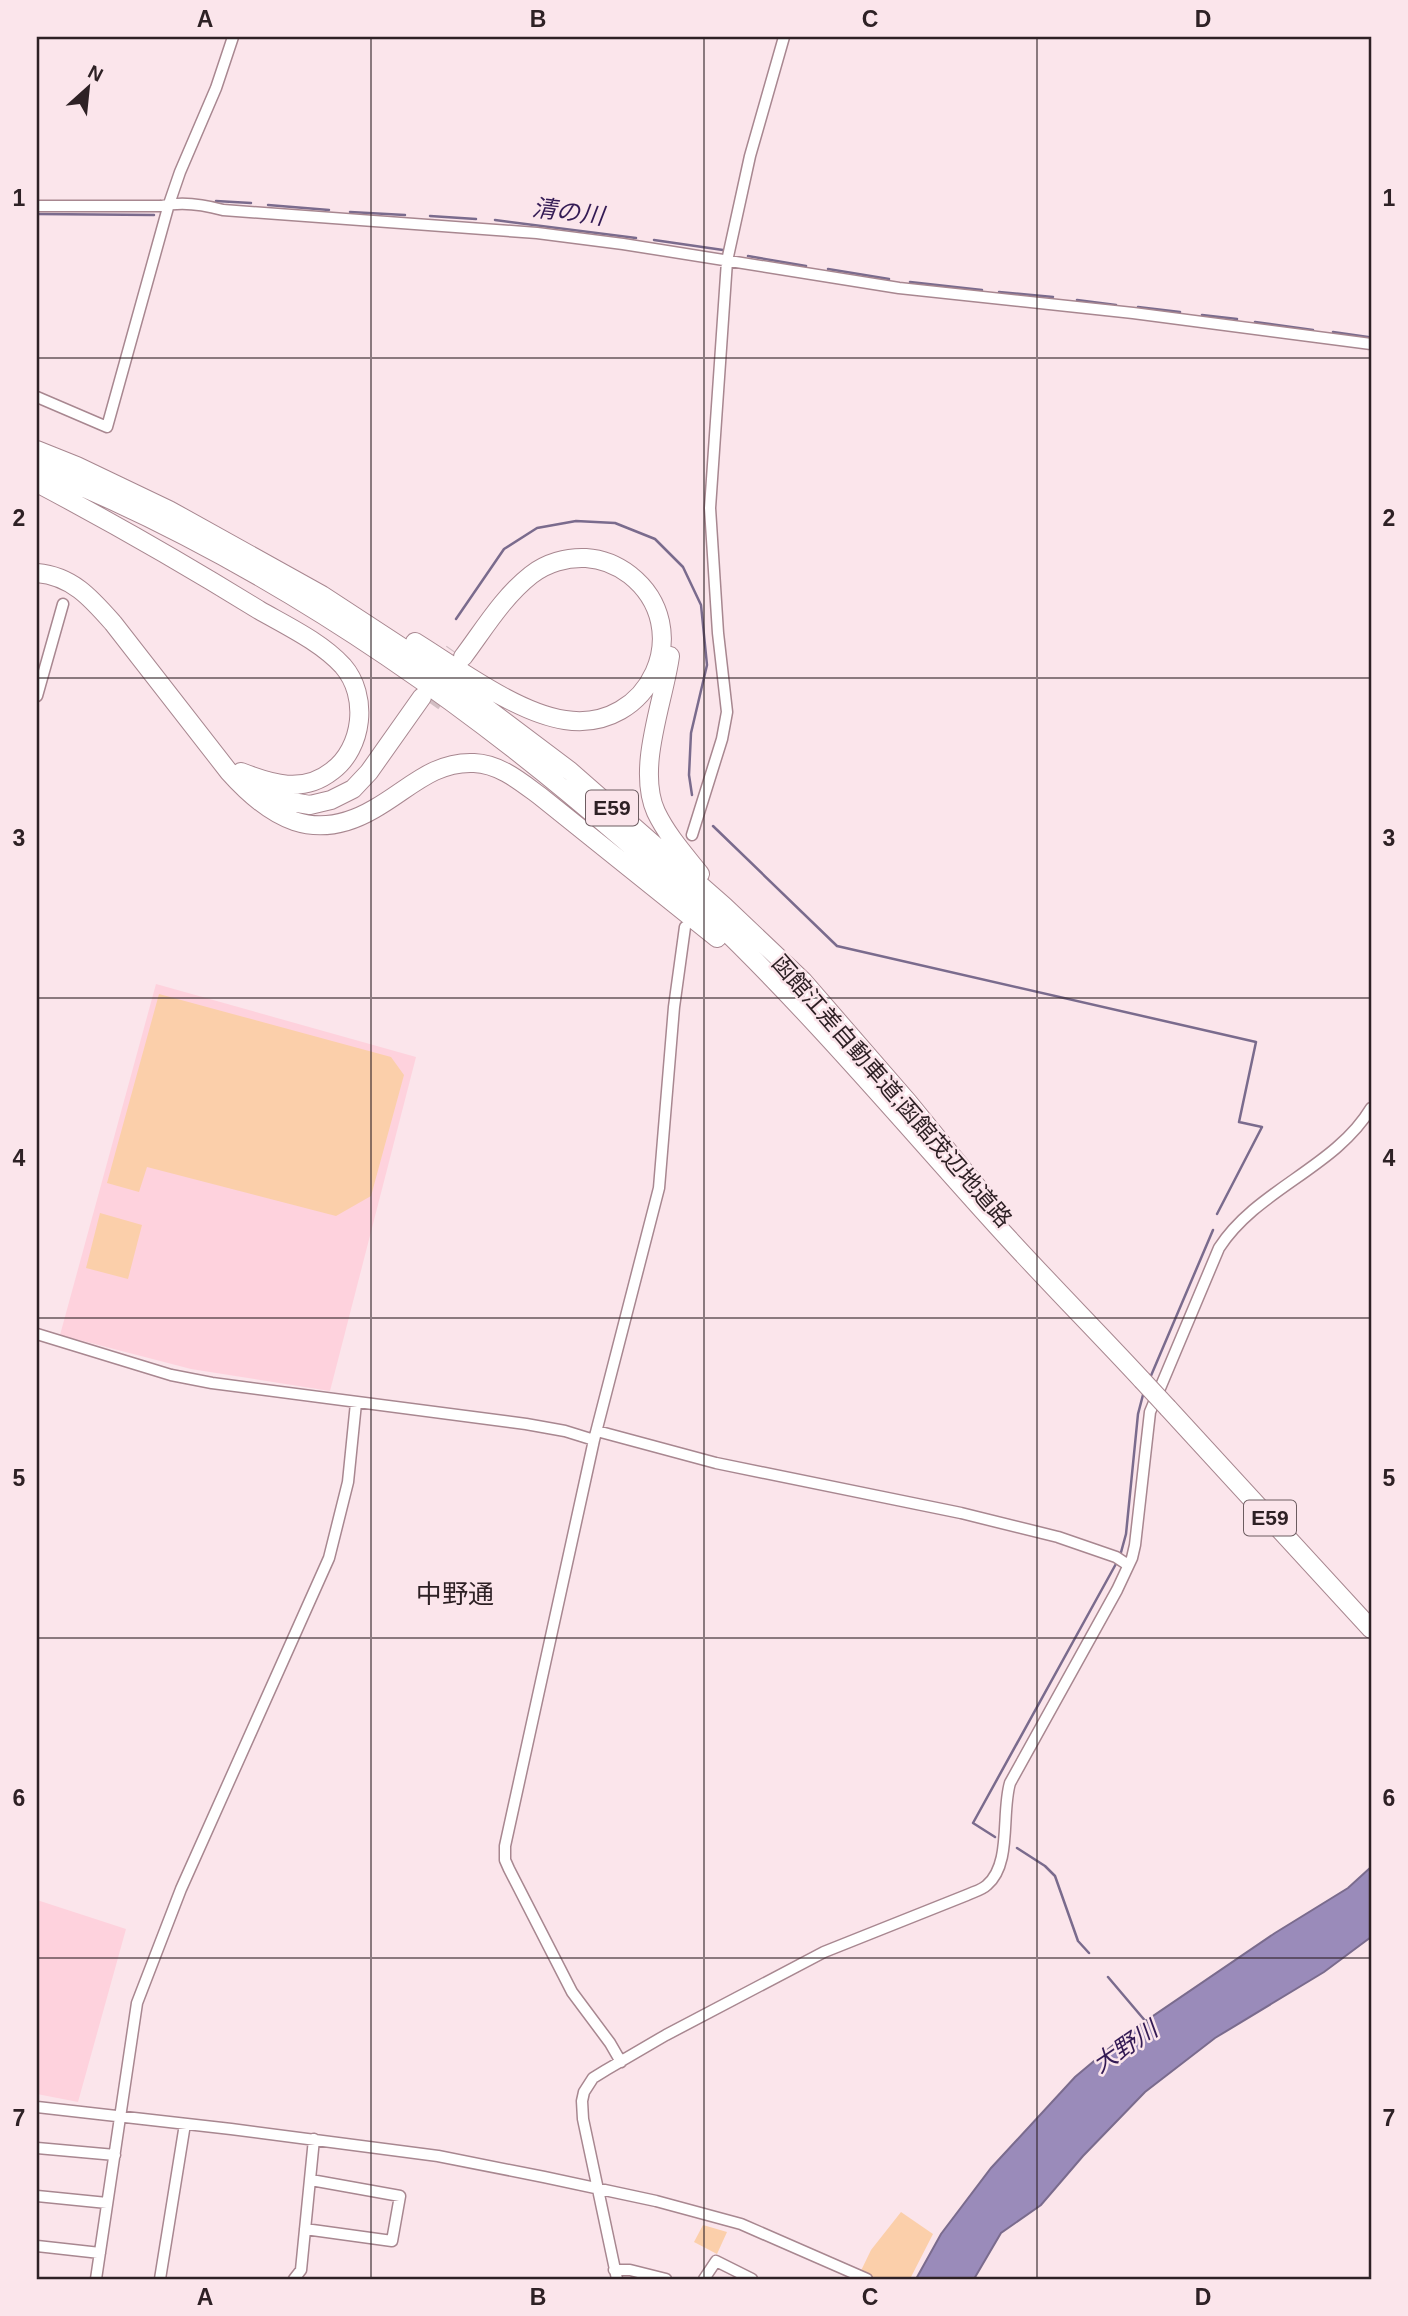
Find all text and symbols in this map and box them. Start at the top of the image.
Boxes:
text: A [197,6,213,32]
text: B [530,6,546,32]
text: C [862,6,878,32]
text: D [1195,6,1211,32]
north arrow [52,52,122,122]
text: N [85,61,106,86]
text: 1 [13,185,26,211]
text: 1 [1383,185,1396,211]
water label: 清の川 [531,194,608,230]
text: 2 [13,505,25,531]
text: 2 [1383,505,1395,531]
road number: E59 [586,790,638,826]
text: 3 [13,825,25,851]
text: 3 [1383,825,1395,851]
street label: 函館江差自動車道;函館茂辺地道路 [767,950,1017,1232]
text: 4 [13,1145,26,1171]
text: 4 [1383,1145,1396,1171]
text: 5 [13,1465,26,1491]
text: 5 [1383,1465,1396,1491]
road number: E59 [1244,1500,1296,1536]
district label: 中野通 [416,1579,494,1609]
text: 6 [13,1785,25,1811]
text: 6 [1383,1785,1395,1811]
water label: 大野川 [1087,2014,1165,2078]
text: 7 [13,2105,25,2131]
text: 7 [1383,2105,1395,2131]
text: A [197,2284,213,2310]
text: B [530,2284,546,2310]
text: C [862,2284,878,2310]
text: D [1195,2284,1211,2310]

